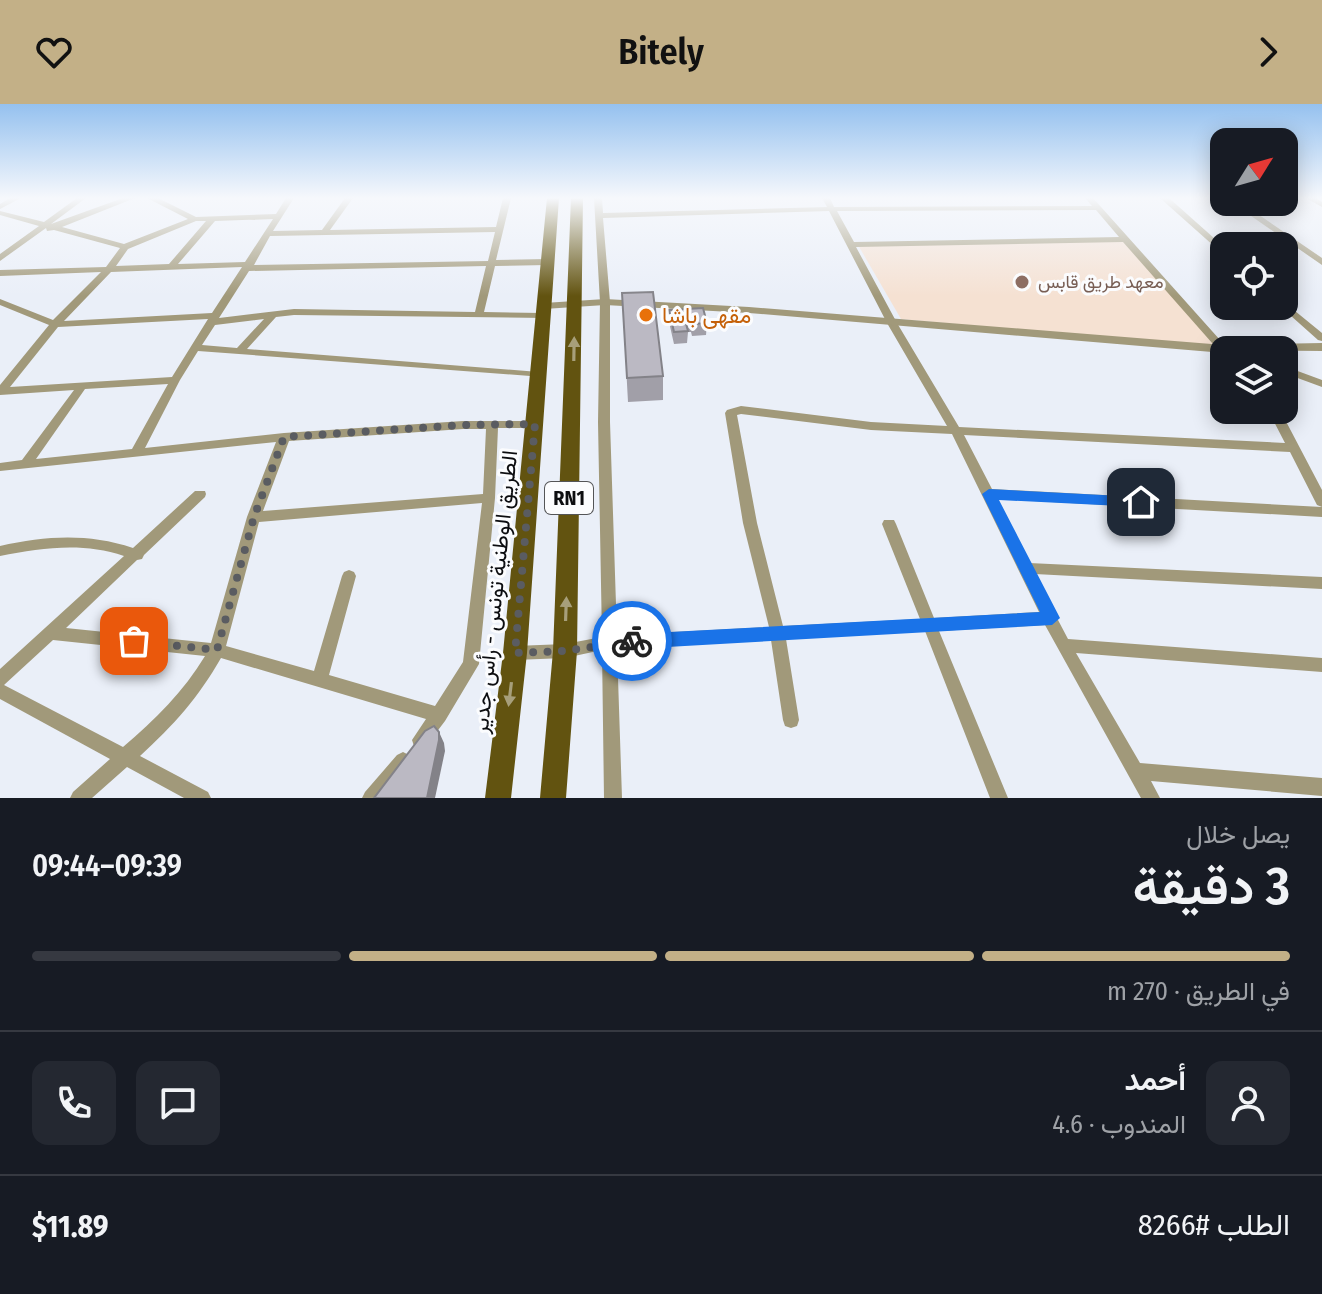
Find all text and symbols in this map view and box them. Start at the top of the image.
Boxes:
icon: heart [32,30,76,74]
text: Bitely [618,30,704,74]
icon: forward [1246,30,1290,74]
north arrow [1210,128,1298,216]
map controls [1210,128,1298,424]
button: locate [1210,232,1298,320]
place label: معهد طريق قابس [1038,271,1164,293]
marker: معهد طريق قابس [1013,273,1031,291]
place label: مقهى باشا [662,302,751,329]
marker: مقهى باشا [637,306,655,324]
one-way arrow [567,336,580,361]
button: layers [1210,336,1298,424]
street label: الطريق الوطنية تونس - رأس جدير [467,449,523,736]
pin [1107,468,1175,536]
icon: home [1119,480,1163,524]
road number: RN1 [545,482,593,514]
one-way arrow [560,596,573,621]
courier [592,601,672,681]
pin [100,607,168,675]
icon: bag [112,619,156,663]
icon: bike [610,619,654,663]
one-way arrow [503,682,516,707]
text: يصل خلال [1186,819,1290,850]
text: 09:39–09:44 [32,848,182,884]
text: 3 دقيقة [1132,855,1290,918]
text: في الطريق · 270 m [1107,976,1290,1007]
button: phone [32,1061,116,1145]
button: chat [136,1061,220,1145]
button: person [1206,1061,1290,1145]
text: أحمد [1124,1062,1186,1098]
text: المندوب · 4.6 [1052,1109,1186,1140]
text: الطلب #8266 [1138,1207,1290,1243]
text: $11.89 [32,1209,109,1245]

